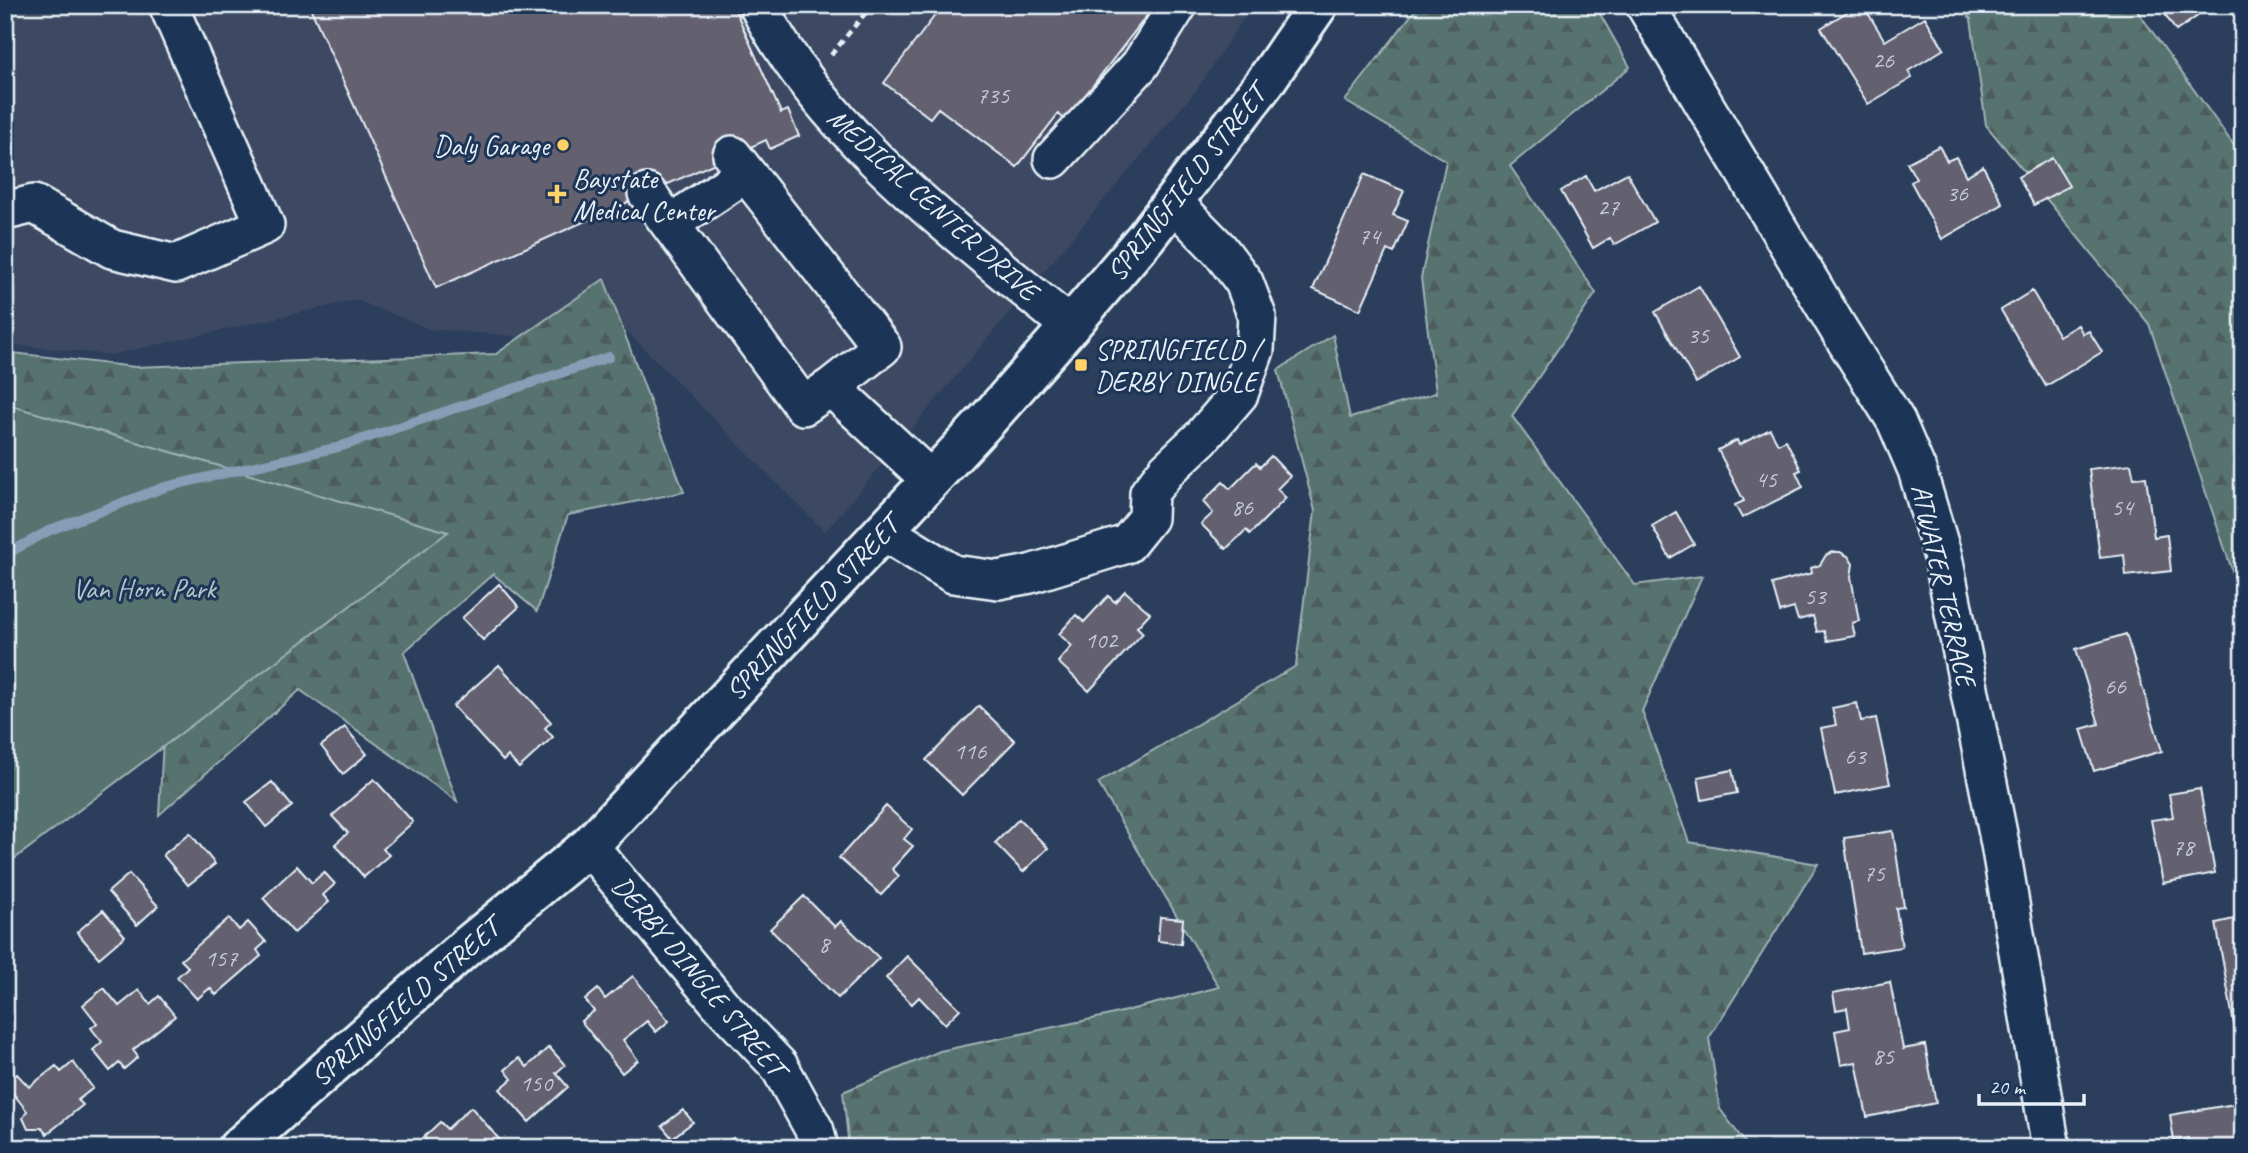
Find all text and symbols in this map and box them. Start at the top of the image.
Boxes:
house number: 26 [1872,45,1895,75]
street label: SPRINGFIELD STREET [1099,72,1278,288]
house number: 735 [977,80,1010,110]
street label: MEDICAL CENTER DRIVE [821,100,1048,310]
place label: Daly Garage [434,128,551,163]
marker: Daly Garage [555,137,571,153]
place label: Baystate Medical Center [573,161,717,228]
house number: 36 [1946,178,1969,208]
marker: Baystate Medical Center [547,184,567,204]
house number: 27 [1597,192,1620,222]
house number: 74 [1358,221,1382,251]
house number: 35 [1687,320,1710,350]
place label: SPRINGFIELD / DERBY DINGLE [1095,332,1266,399]
marker: SPRINGFIELD / DERBY DINGLE [1073,357,1089,373]
house number: 45 [1755,464,1778,494]
street label: ATWATER TERRACE [1904,481,1985,693]
house number: 86 [1231,492,1254,522]
house number: 54 [2111,492,2135,522]
street label: SPRINGFIELD STREET [718,503,911,707]
park label: Van Horn Park [73,571,217,606]
house number: 53 [1804,581,1828,611]
house number: 102 [1085,625,1119,655]
house number: 66 [2104,671,2127,701]
house number: 116 [954,736,987,766]
house number: 63 [1844,741,1868,771]
house number: 78 [2172,832,2196,862]
house number: 75 [1863,858,1886,888]
street label: DERBY DINGLE STREET [605,869,798,1089]
street label: SPRINGFIELD STREET [303,906,512,1094]
house number: 8 [819,929,832,959]
house number: 157 [205,943,238,973]
house number: 85 [1872,1041,1895,1071]
scale bar [1979,1062,2084,1106]
house number: 150 [520,1068,554,1098]
text: 20 m [1989,1074,2027,1100]

